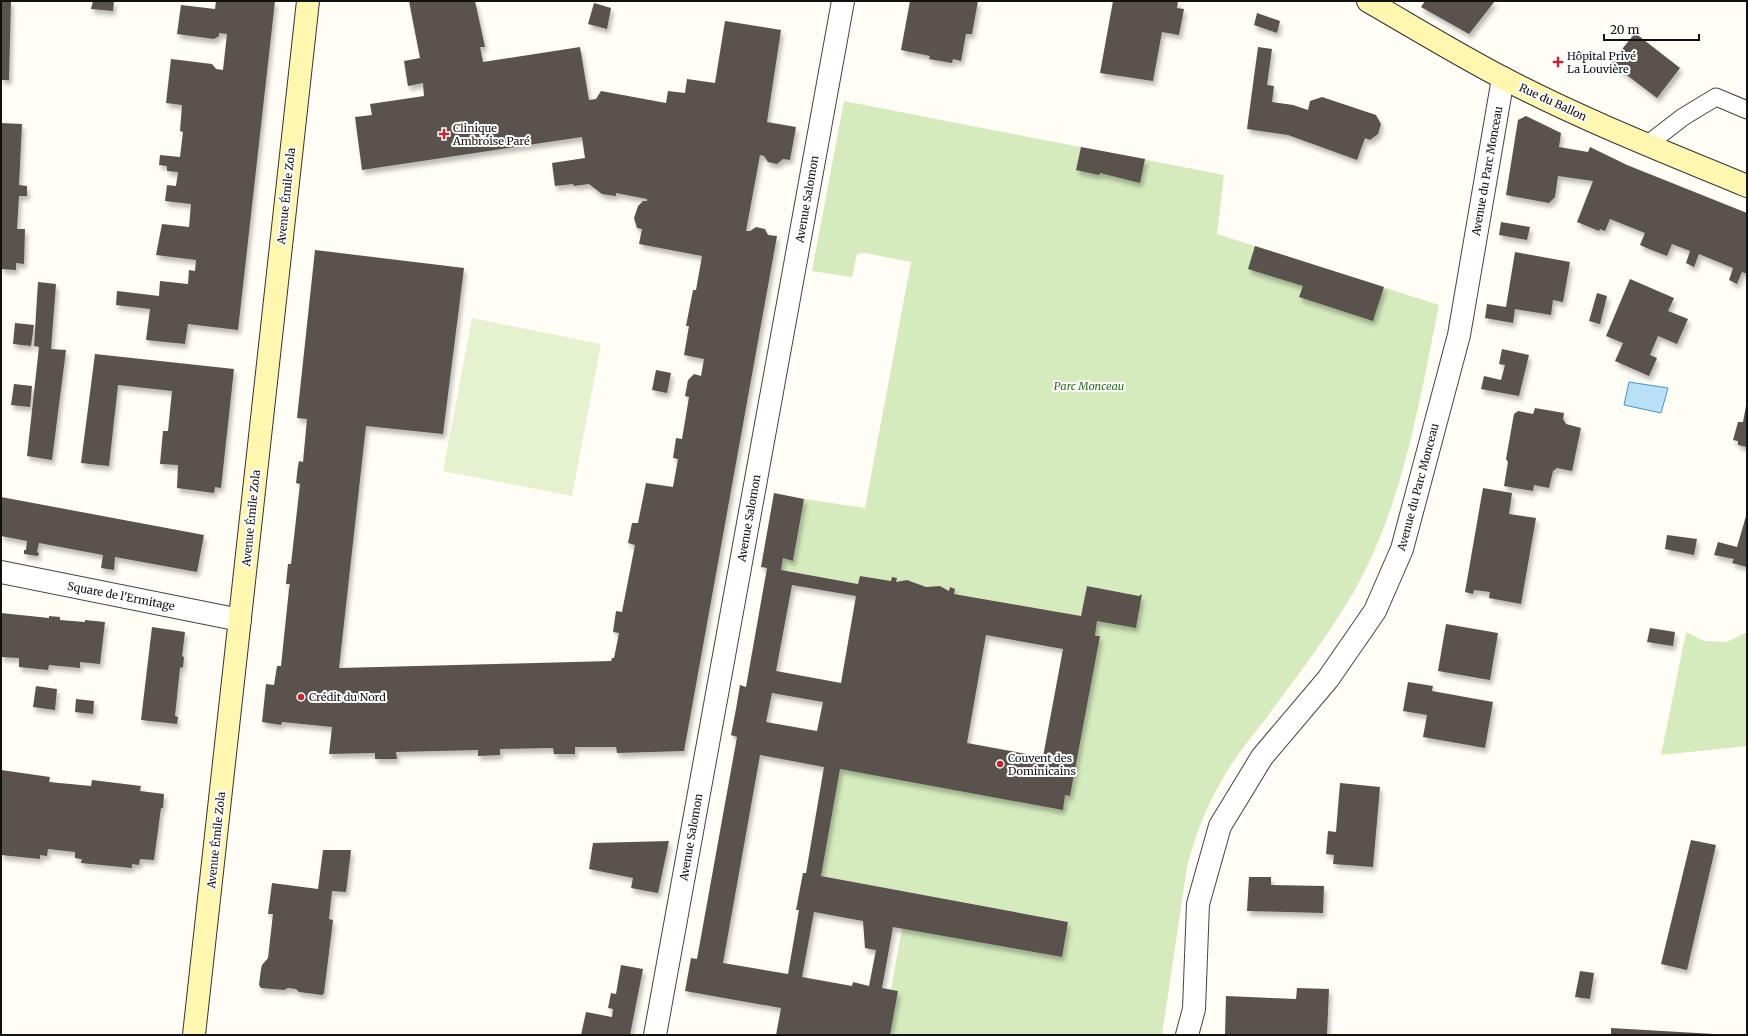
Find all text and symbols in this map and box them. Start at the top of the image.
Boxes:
scale bar [1604,16,1699,42]
text: 20 m [1610,22,1639,37]
place label: Hôpital Privé La Louvière [1567,49,1636,76]
marker: Hôpital Privé La Louvière [1552,56,1564,68]
street label: Rue du Ballon [1517,80,1590,124]
street label: Avenue du Parc Monceau [1469,105,1505,238]
place label: Clinique Ambroise Paré [452,121,530,148]
marker: Clinique Ambroise Paré [438,128,450,140]
street label: Avenue Émile Zola [274,147,298,246]
street label: Avenue Salomon [792,154,822,245]
park label: Parc Monceau [1054,379,1124,393]
street label: Avenue du Parc Monceau [1394,422,1442,553]
street label: Avenue Émile Zola [239,469,263,568]
street label: Avenue Salomon [734,473,764,564]
street label: Square de l'Ermitage [66,579,176,613]
place label: Crédit du Nord [309,690,386,704]
marker: Crédit du Nord [296,692,306,702]
place label: Couvent des Dominicains [1008,751,1076,778]
marker: Couvent des Dominicains [995,759,1005,769]
street label: Avenue Émile Zola [204,791,228,890]
street label: Avenue Salomon [676,792,706,883]

